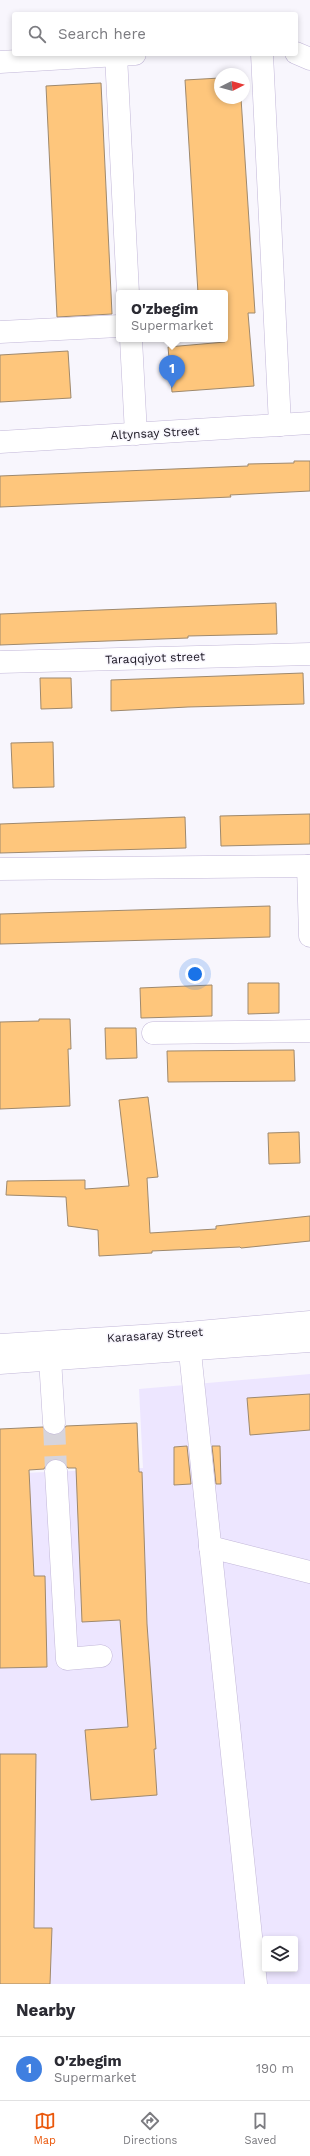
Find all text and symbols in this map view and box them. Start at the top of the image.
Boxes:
search box [12,12,298,56]
icon: search [26,23,48,45]
text: Search here [58,25,146,43]
north arrow [214,68,250,104]
popup [116,290,228,342]
text: O'zbegim [131,300,198,318]
text: Supermarket [131,318,213,333]
pin: 1 [159,355,185,388]
street label: Altynsay Street [110,424,200,442]
street label: Taraqqiyot street [105,649,205,667]
your location [185,964,205,984]
street label: Karasaray Street [106,1325,204,1345]
map controls [262,1936,298,1972]
button: layers [262,1936,298,1972]
text: Nearby [16,2000,75,2020]
text: O'zbegim [54,2052,122,2070]
text: 1 [26,2061,32,2076]
text: 190 m [256,2061,294,2076]
text: Supermarket [54,2070,136,2085]
tab: Map [34,2110,56,2147]
tab: Directions [123,2110,177,2147]
tab: Saved [244,2110,276,2147]

